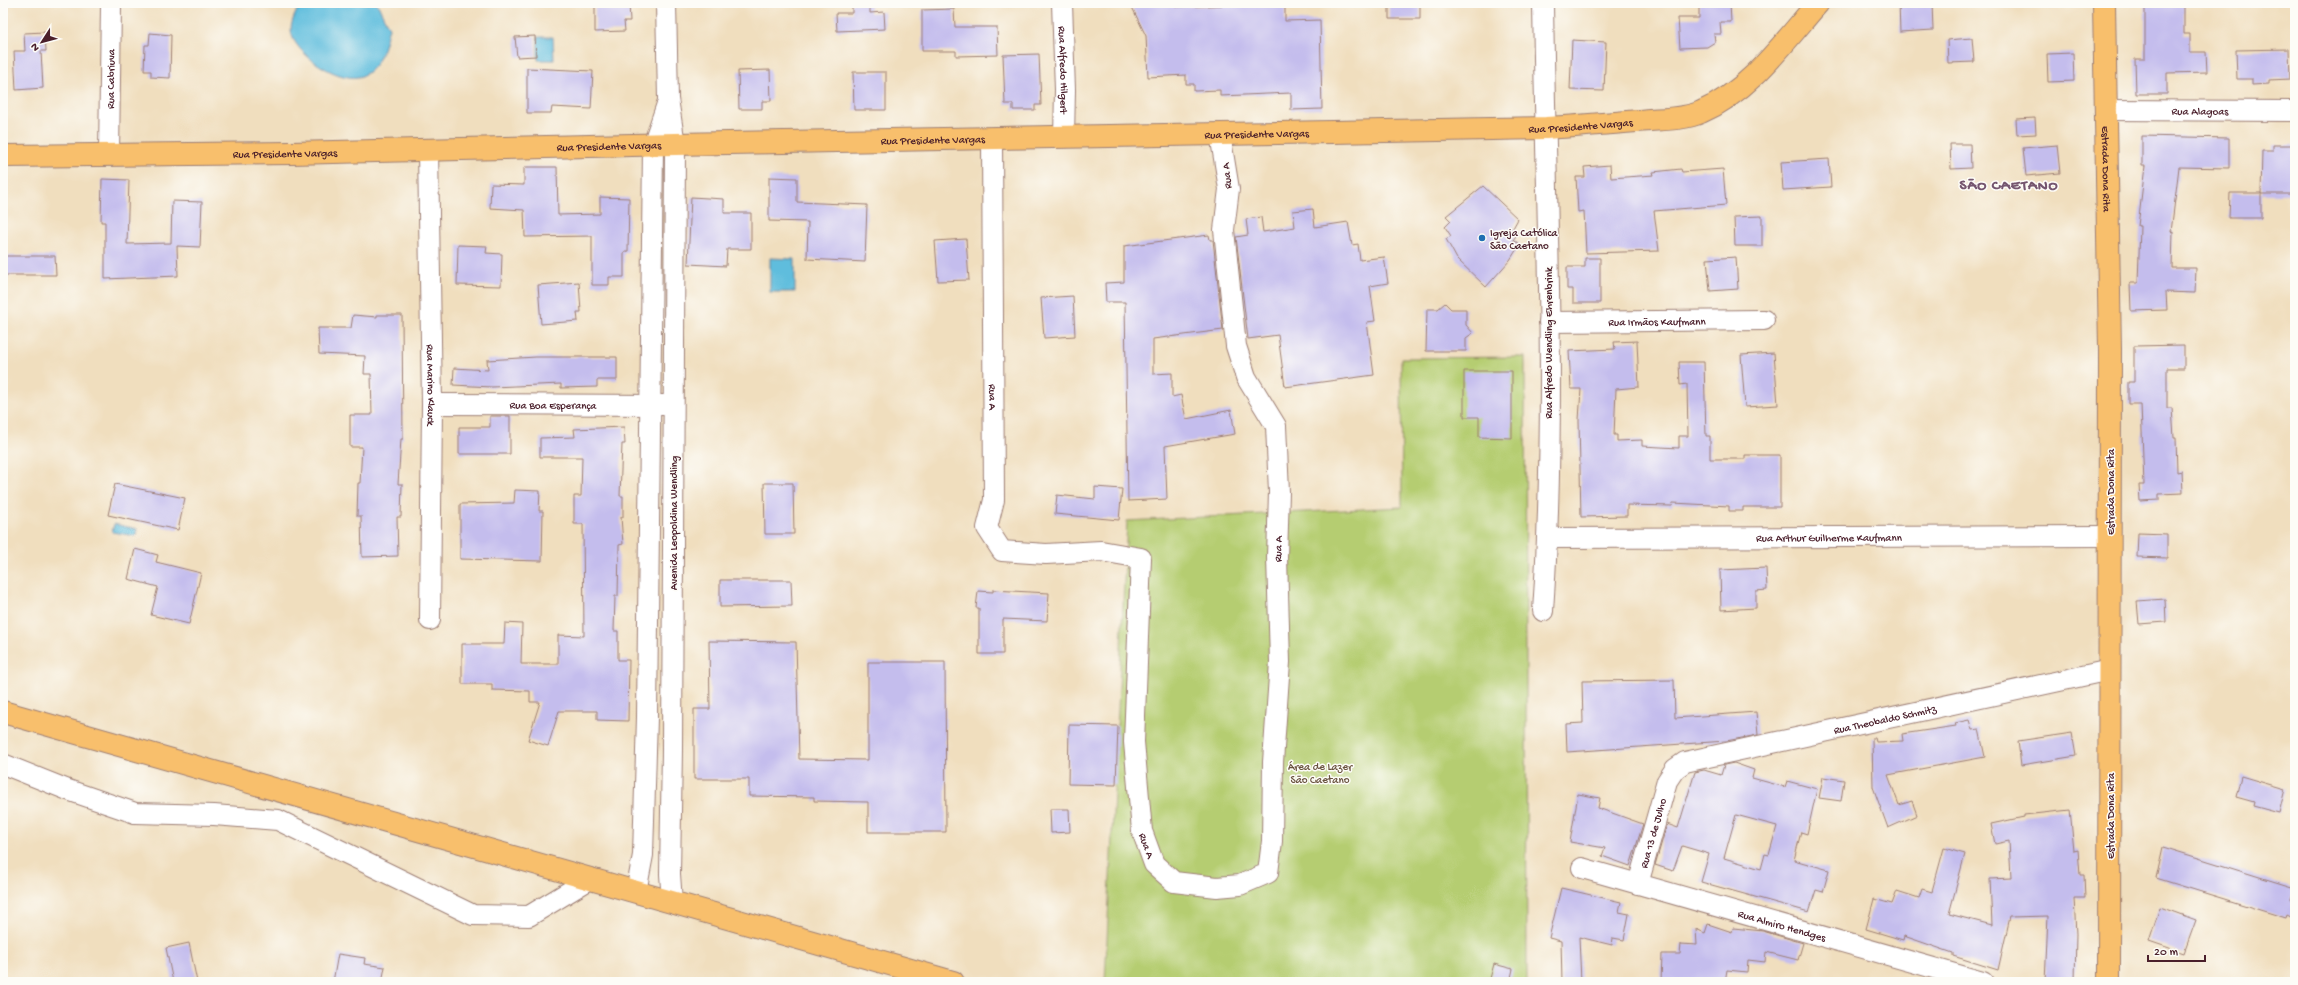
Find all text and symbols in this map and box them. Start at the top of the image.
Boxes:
north arrow [22,22,62,62]
street label: Rua Alfredo Hilgert [1055,26,1069,115]
text: N [29,40,42,53]
street label: Rua Cabriuva [106,48,118,109]
street label: Rua Alagoas [2172,106,2229,119]
street label: Rua Presidente Vargas [1528,117,1634,136]
street label: Estrada Dona Rita [2098,126,2112,213]
street label: Rua Presidente Vargas [1204,128,1310,142]
street label: Rua Presidente Vargas [881,134,986,148]
street label: Rua Presidente Vargas [557,140,662,155]
street label: Rua Presidente Vargas [233,148,338,162]
street label: Rua A [1221,162,1235,189]
district label: SÃO CAETANO [1959,177,2059,195]
place label: Igreja Católica São Caetano [1490,228,1558,253]
marker: Igreja Católica São Caetano [1477,233,1487,243]
street label: Rua Alfredo Wendling Ehrenbrink [1543,266,1556,419]
street label: Rua Irmãos Kaufmann [1608,316,1707,329]
street label: Rua Marino Klauck [423,344,436,427]
street label: Rua A [985,384,998,411]
street label: Rua Boa Esperança [510,400,597,413]
street label: Estrada Dona Rita [2106,448,2118,535]
street label: Avenida Leopoldina Wendling [669,456,681,590]
street label: Rua Arthur Guilherme Kaufmann [1756,532,1903,545]
street label: Rua A [1273,535,1286,562]
street label: Rua Theobaldo Schmitz [1833,704,1939,738]
park label: Área de Lazer São Caetano [1288,761,1353,787]
street label: Estrada Dona Rita [2106,772,2118,859]
street label: Rua 13 de Julho [1639,797,1670,870]
street label: Rua A [1135,832,1156,861]
street label: Rua Almiro Hendges [1736,909,1828,945]
scale bar [2148,937,2205,963]
text: 20 m [2154,946,2179,960]

